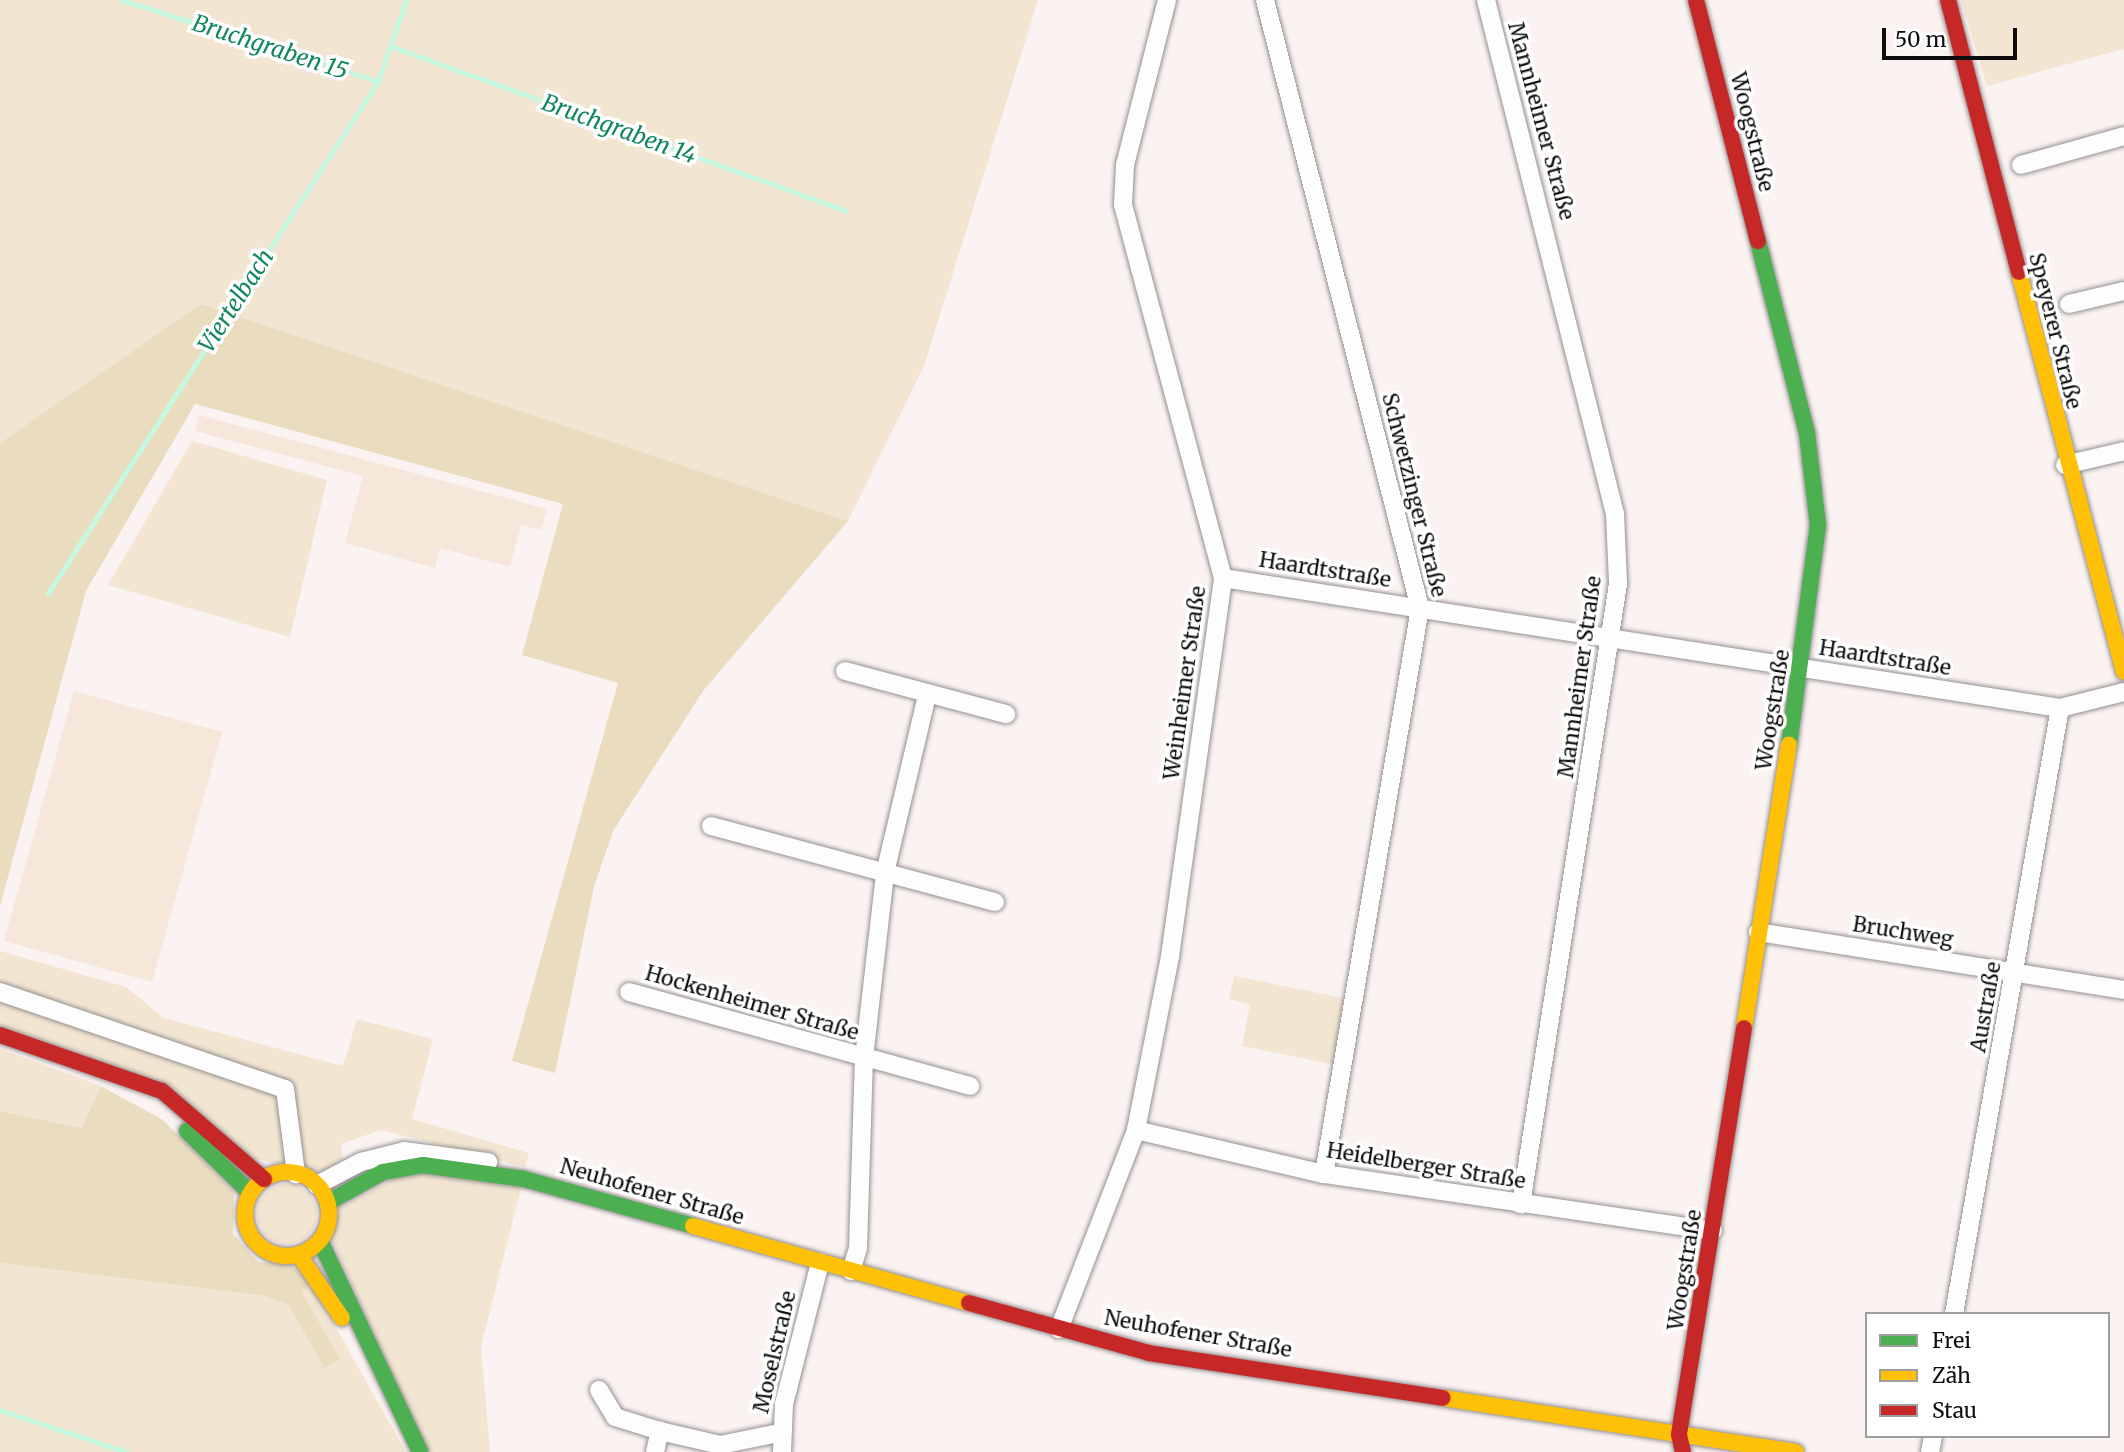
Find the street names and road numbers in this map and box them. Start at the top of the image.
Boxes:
street label: Mannheimer Straße [1502,19,1580,223]
street label: Woogstraße [1725,70,1779,194]
street label: Speyerer Straße [2023,250,2087,412]
street label: Schwetzinger Straße [1376,390,1452,600]
street label: Haardtstraße [1257,547,1393,593]
street label: Mannheimer Straße [1553,574,1607,780]
street label: Weinheimer Straße [1159,585,1211,781]
street label: Haardtstraße [1817,635,1953,681]
street label: Woogstraße [1751,648,1795,772]
street label: Bruchweg [1851,912,1955,952]
street label: Hockenheimer Straße [642,960,862,1046]
street label: Austraße [1966,960,2006,1054]
street label: Heidelberger Straße [1325,1138,1527,1194]
street label: Neuhofener Straße [557,1154,747,1230]
street label: Woogstraße [1663,1208,1707,1332]
street label: Moselstraße [749,1288,801,1416]
street label: Neuhofener Straße [1102,1305,1294,1363]

